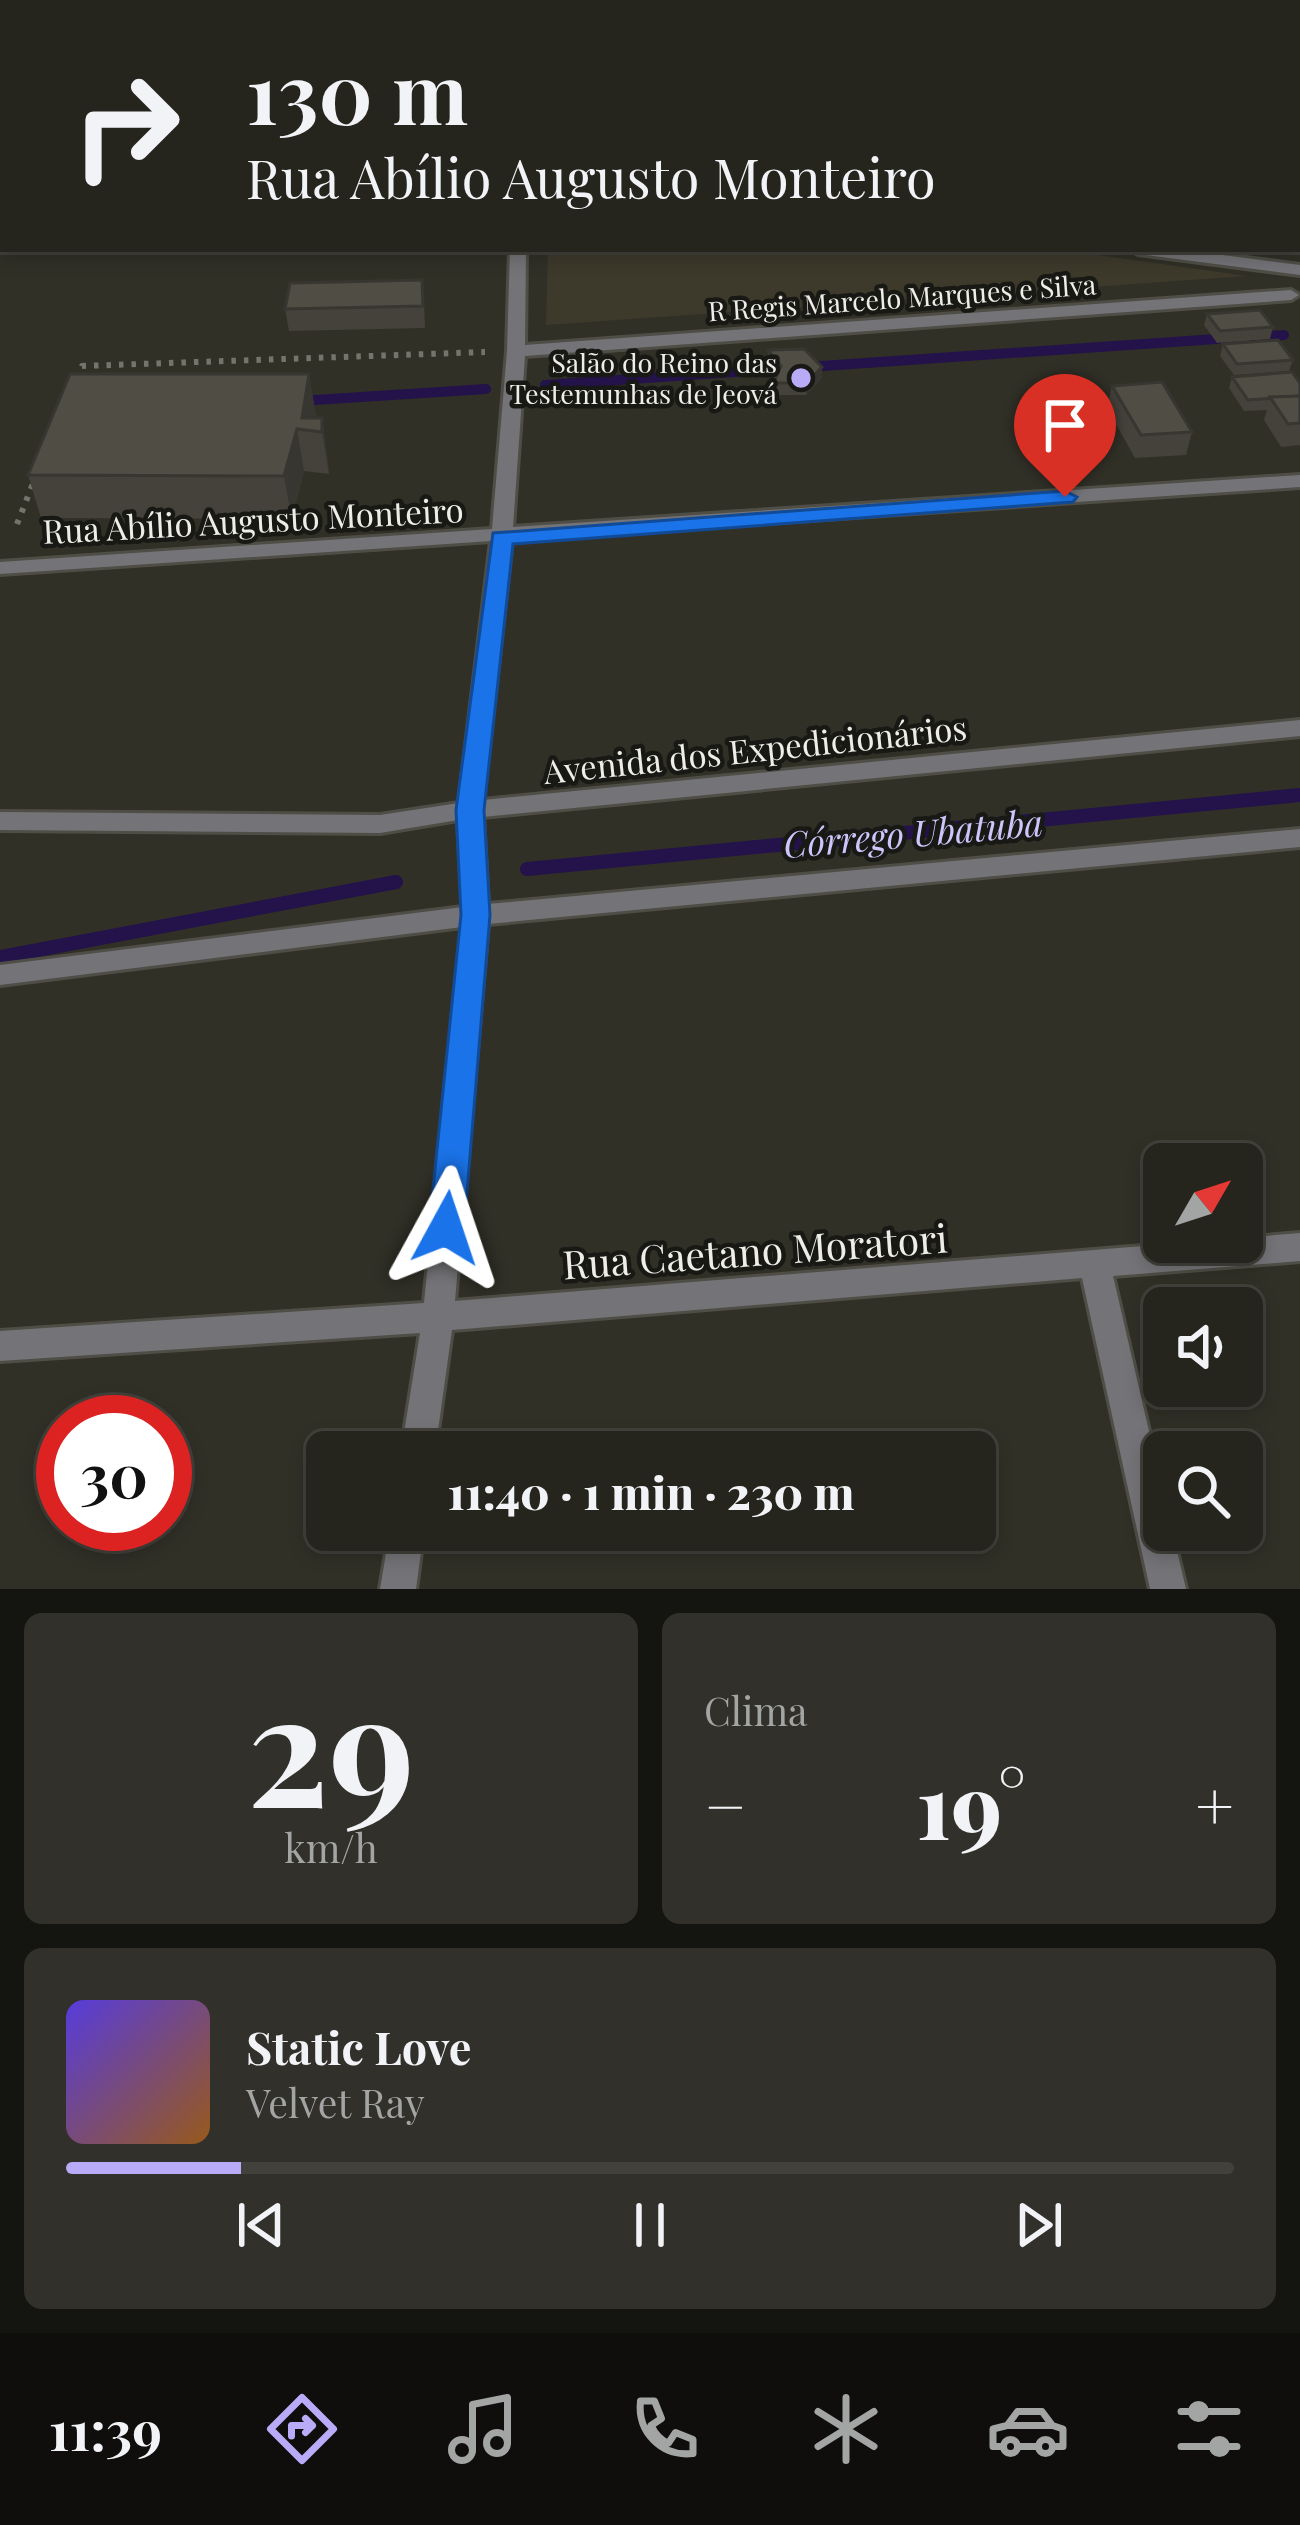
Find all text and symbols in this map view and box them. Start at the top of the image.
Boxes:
text: 130 m [246,34,468,146]
icon: right [48,48,204,204]
text: Rua Abílio Augusto Monteiro [246,141,936,213]
street label: R Regis Marcelo Marques e Silva [707,265,1098,329]
place label: Salão do Reino das Testemunhas de Jeová [509,344,778,411]
marker: Salão do Reino das Testemunhas de Jeová [788,365,814,391]
pin [1014,374,1116,497]
icon: arrive [1032,392,1098,458]
street label: Rua Abílio Augusto Monteiro [41,486,465,552]
street label: Avenida dos Expedicionários [540,704,969,792]
water label: Córrego Ubatuba [781,797,1045,867]
north arrow [1143,1143,1263,1263]
map controls [1143,1143,1263,1551]
position arrow [383,1165,509,1291]
street label: Rua Caetano Moratori [561,1211,949,1289]
button: sound [1143,1287,1263,1407]
speed limit sign: 30 [36,1395,192,1551]
button: search [1143,1431,1263,1551]
text: 11:40 · 1 min · 230 m [447,1461,855,1521]
text: 29 [247,1639,415,1847]
text: Clima [704,1684,807,1736]
text: 19° [916,1743,1026,1863]
text: − [704,1760,747,1848]
text: + [1195,1760,1234,1848]
text: km/h [284,1821,378,1873]
text: Static Love [246,2016,471,2076]
text: Velvet Ray [246,2076,425,2128]
icon: previous [228,2192,294,2258]
icon: pause [617,2192,683,2258]
icon: next [1006,2192,1072,2258]
icon: directions [260,2387,344,2471]
icon: music [441,2387,525,2471]
icon: phone [623,2387,707,2471]
icon: climate [804,2387,888,2471]
icon: car [986,2387,1070,2471]
icon: filters [1167,2387,1251,2471]
text: 11:39 [49,2393,162,2465]

